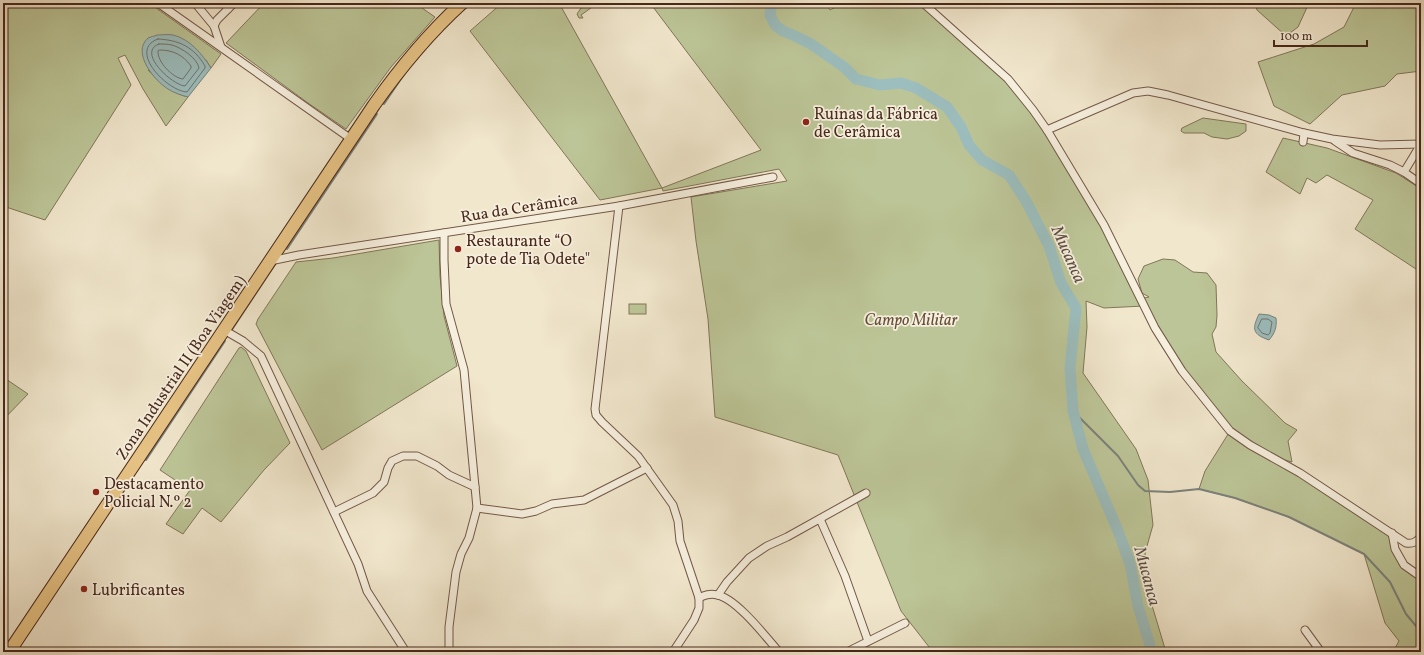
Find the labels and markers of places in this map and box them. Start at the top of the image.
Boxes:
place label: Ruínas da Fábrica de Cerâmica [814,104,938,144]
marker: Ruínas da Fábrica de Cerâmica [801,117,811,127]
place label: Restaurante “O pote de Tia Odete" [466,231,590,271]
marker: Restaurante “O pote de Tia Odete" [453,244,463,254]
place label: Destacamento Policial N.º 2 [104,474,204,514]
marker: Destacamento Policial N.º 2 [91,487,101,497]
place label: Lubrificantes [92,580,185,602]
marker: Lubrificantes [79,584,89,594]

